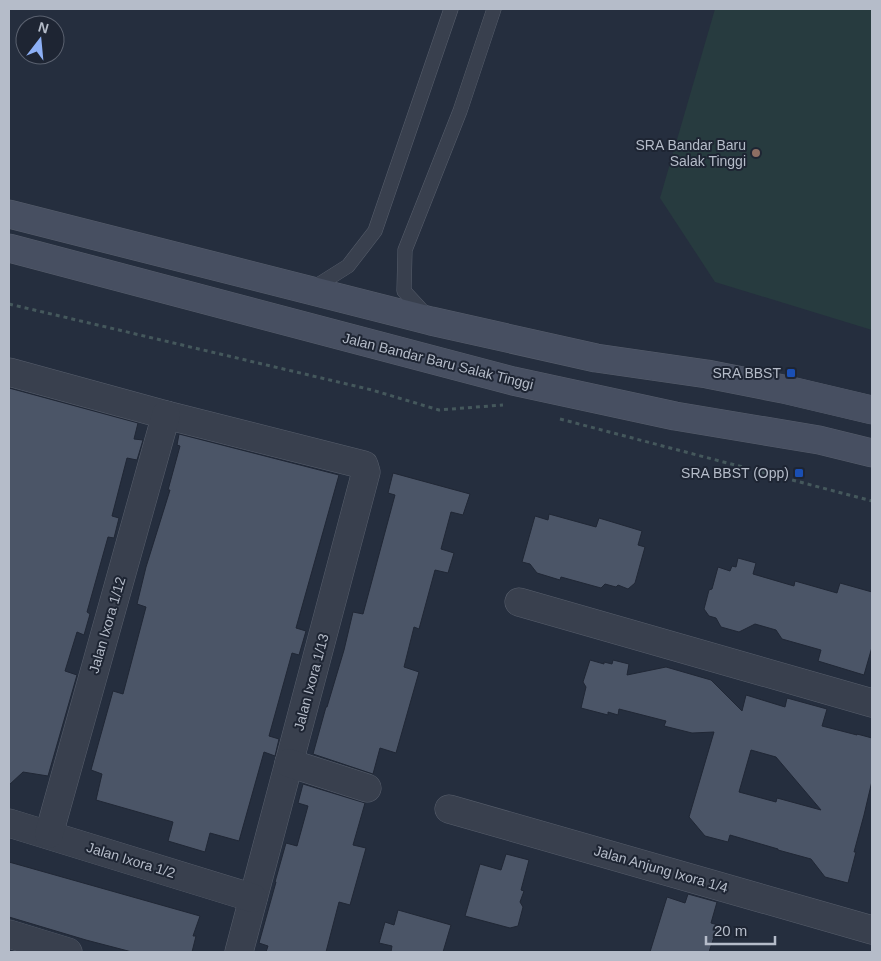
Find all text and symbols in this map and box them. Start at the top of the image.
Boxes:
north arrow [15,15,65,65]
text: N [37,18,51,37]
place label: SRA Bandar Baru Salak Tinggi [635,137,746,169]
marker: SRA Bandar Baru Salak Tinggi [750,147,762,159]
street label: Jalan Bandar Baru Salak Tinggi [341,330,535,392]
place label: SRA BBST [713,365,781,381]
marker: SRA BBST [785,367,797,379]
place label: SRA BBST (Opp) [681,465,789,481]
marker: SRA BBST (Opp) [793,467,805,479]
street label: Jalan Ixora 1/12 [86,575,128,675]
street label: Jalan Ixora 1/13 [290,632,332,732]
street label: Jalan Ixora 1/2 [85,839,177,881]
street label: Jalan Anjung Ixora 1/4 [592,842,730,896]
scale bar [706,914,775,946]
text: 20 m [714,922,747,939]

